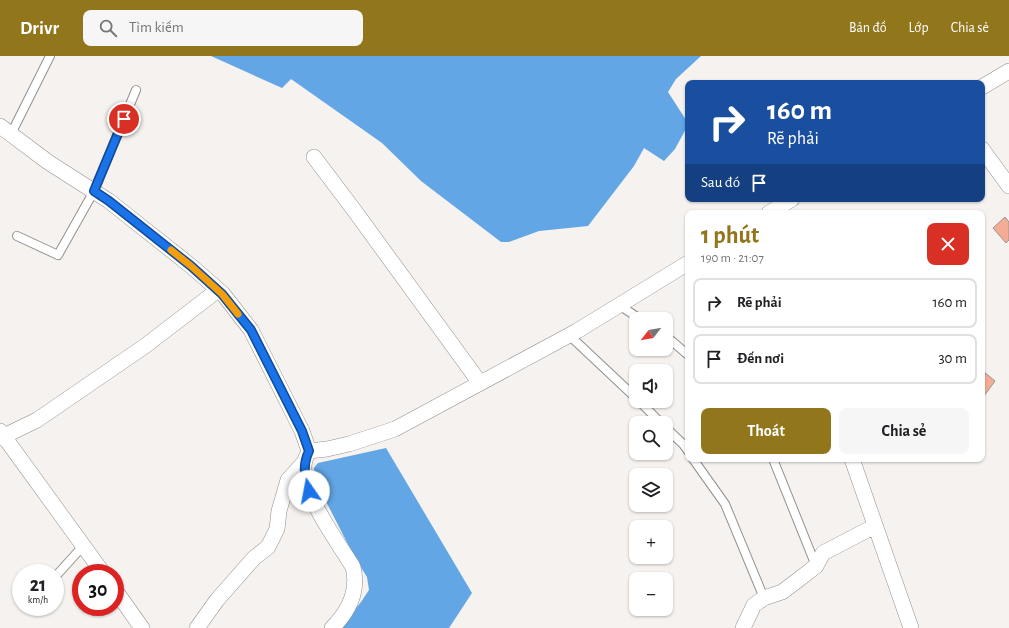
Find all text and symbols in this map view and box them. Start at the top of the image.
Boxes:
search box [83,10,363,46]
icon: search [97,17,119,39]
text: Drivr [20,19,59,38]
text: Tìm kiếm [129,20,184,35]
text: Bản đồ [849,21,887,35]
text: Lớp [909,21,929,35]
text: Chia sẻ [951,21,989,35]
icon: right [701,96,753,148]
text: 160 m [767,97,832,125]
pin [107,102,141,136]
icon: arrive [113,108,135,130]
text: Rẽ phải [767,130,819,148]
icon: arrive [748,172,770,194]
text: Sau đó [701,175,740,190]
button: close [927,223,969,265]
text: 1 phút [701,224,759,248]
text: 190 m · 21:07 [701,252,764,265]
icon: right [703,292,725,314]
text: Rẽ phải [737,295,782,310]
text: 160 m [932,295,967,310]
north arrow [629,312,673,356]
map controls [629,312,673,616]
icon: arrive [703,348,725,370]
text: Đến nơi [737,351,784,366]
text: 30 m [938,351,967,366]
button: sound [629,364,673,408]
button: Thoát [701,408,831,454]
button: Chia sẻ [839,408,969,454]
button: search [629,416,673,460]
button: layers [629,468,673,512]
position arrow [288,470,330,512]
button: + [629,520,673,564]
speed limit sign: 30 [72,564,124,616]
button: − [629,572,673,616]
text: 21 [30,575,46,595]
text: km/h [28,595,48,605]

